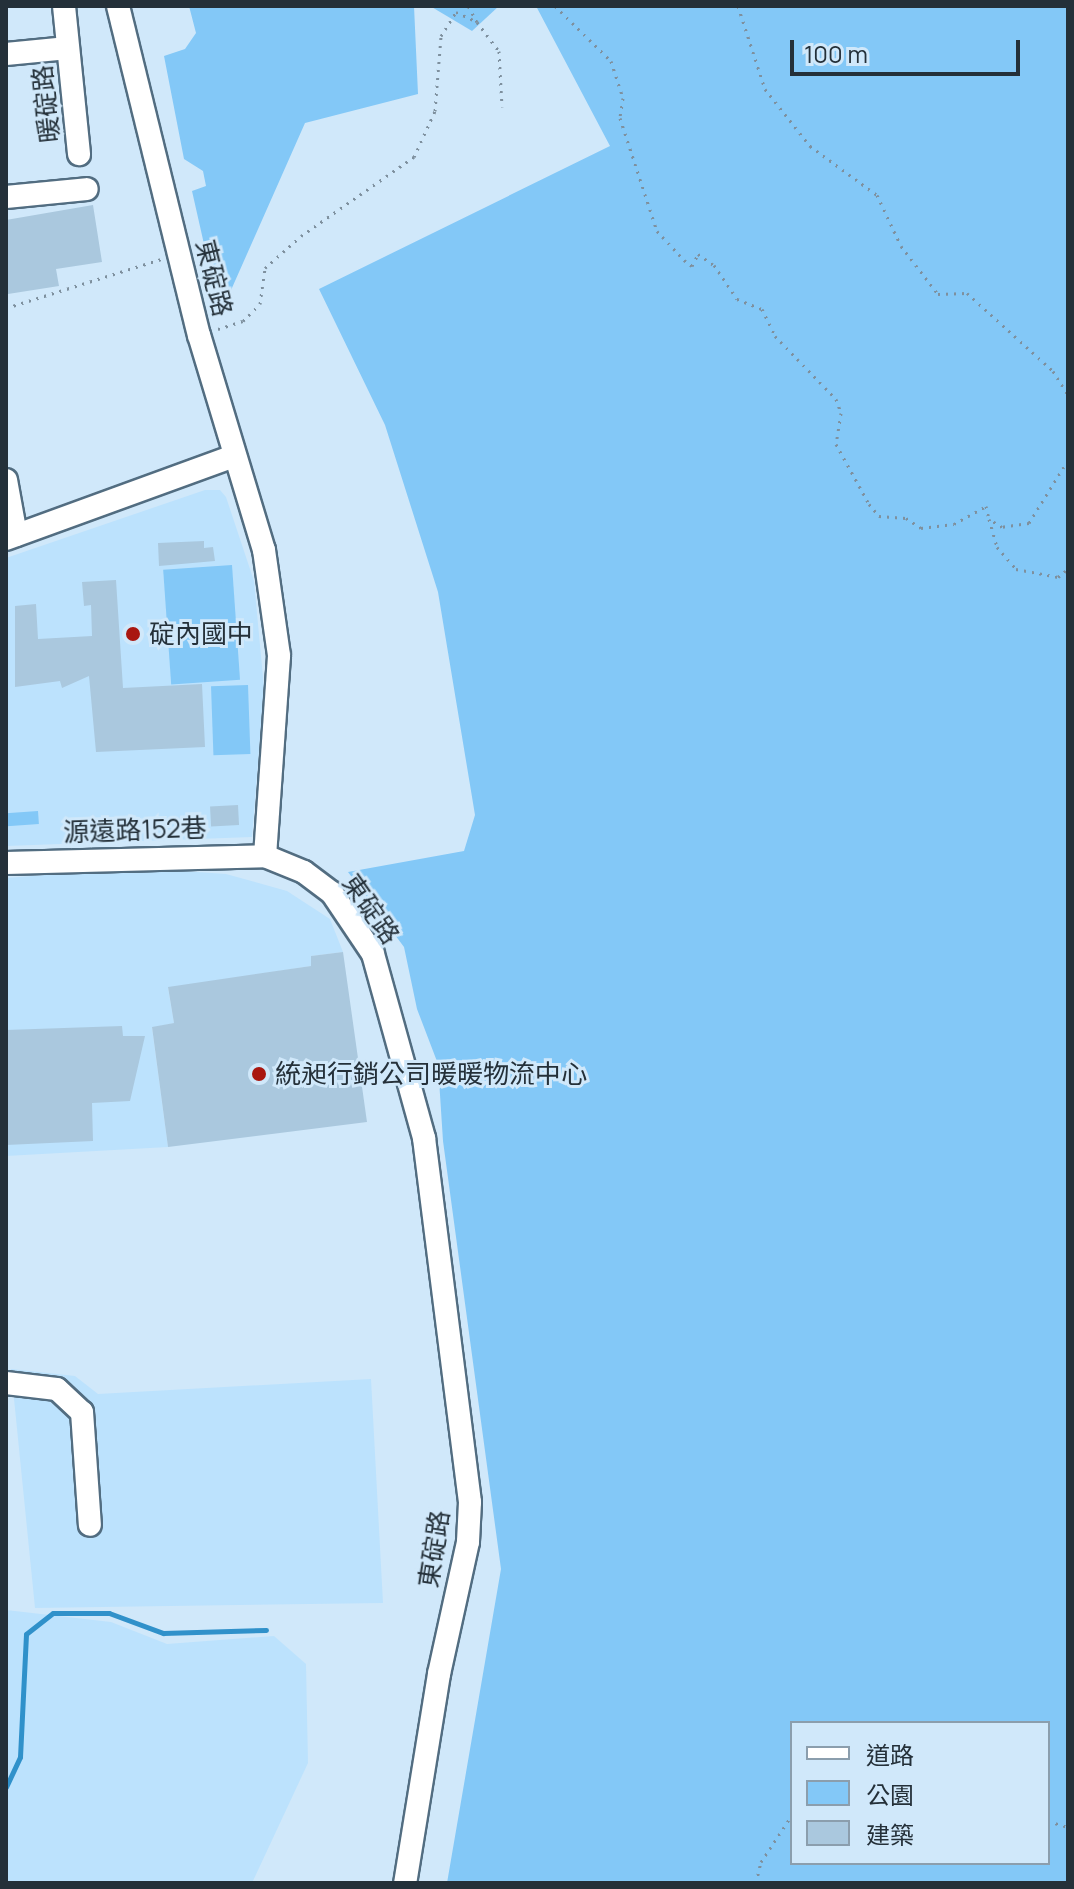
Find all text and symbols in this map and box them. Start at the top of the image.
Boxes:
scale bar [794,24,1024,74]
text: 100 m [804,37,868,70]
street label: 暖碇路 [26,64,66,144]
street label: 東碇路 [189,236,239,320]
place label: 碇內國中 [149,618,253,650]
marker: 碇內國中 [124,625,142,643]
street label: 源遠路152巷 [63,812,207,848]
street label: 東碇路 [336,868,406,950]
place label: 統昶行銷公司暖暖物流中心 [275,1058,587,1090]
marker: 統昶行銷公司暖暖物流中心 [250,1065,268,1083]
street label: 東碇路 [412,1508,456,1590]
legend [790,1721,1050,1865]
text: 道路 [866,1738,914,1771]
text: 公園 [866,1778,914,1811]
text: 建築 [866,1818,914,1851]

